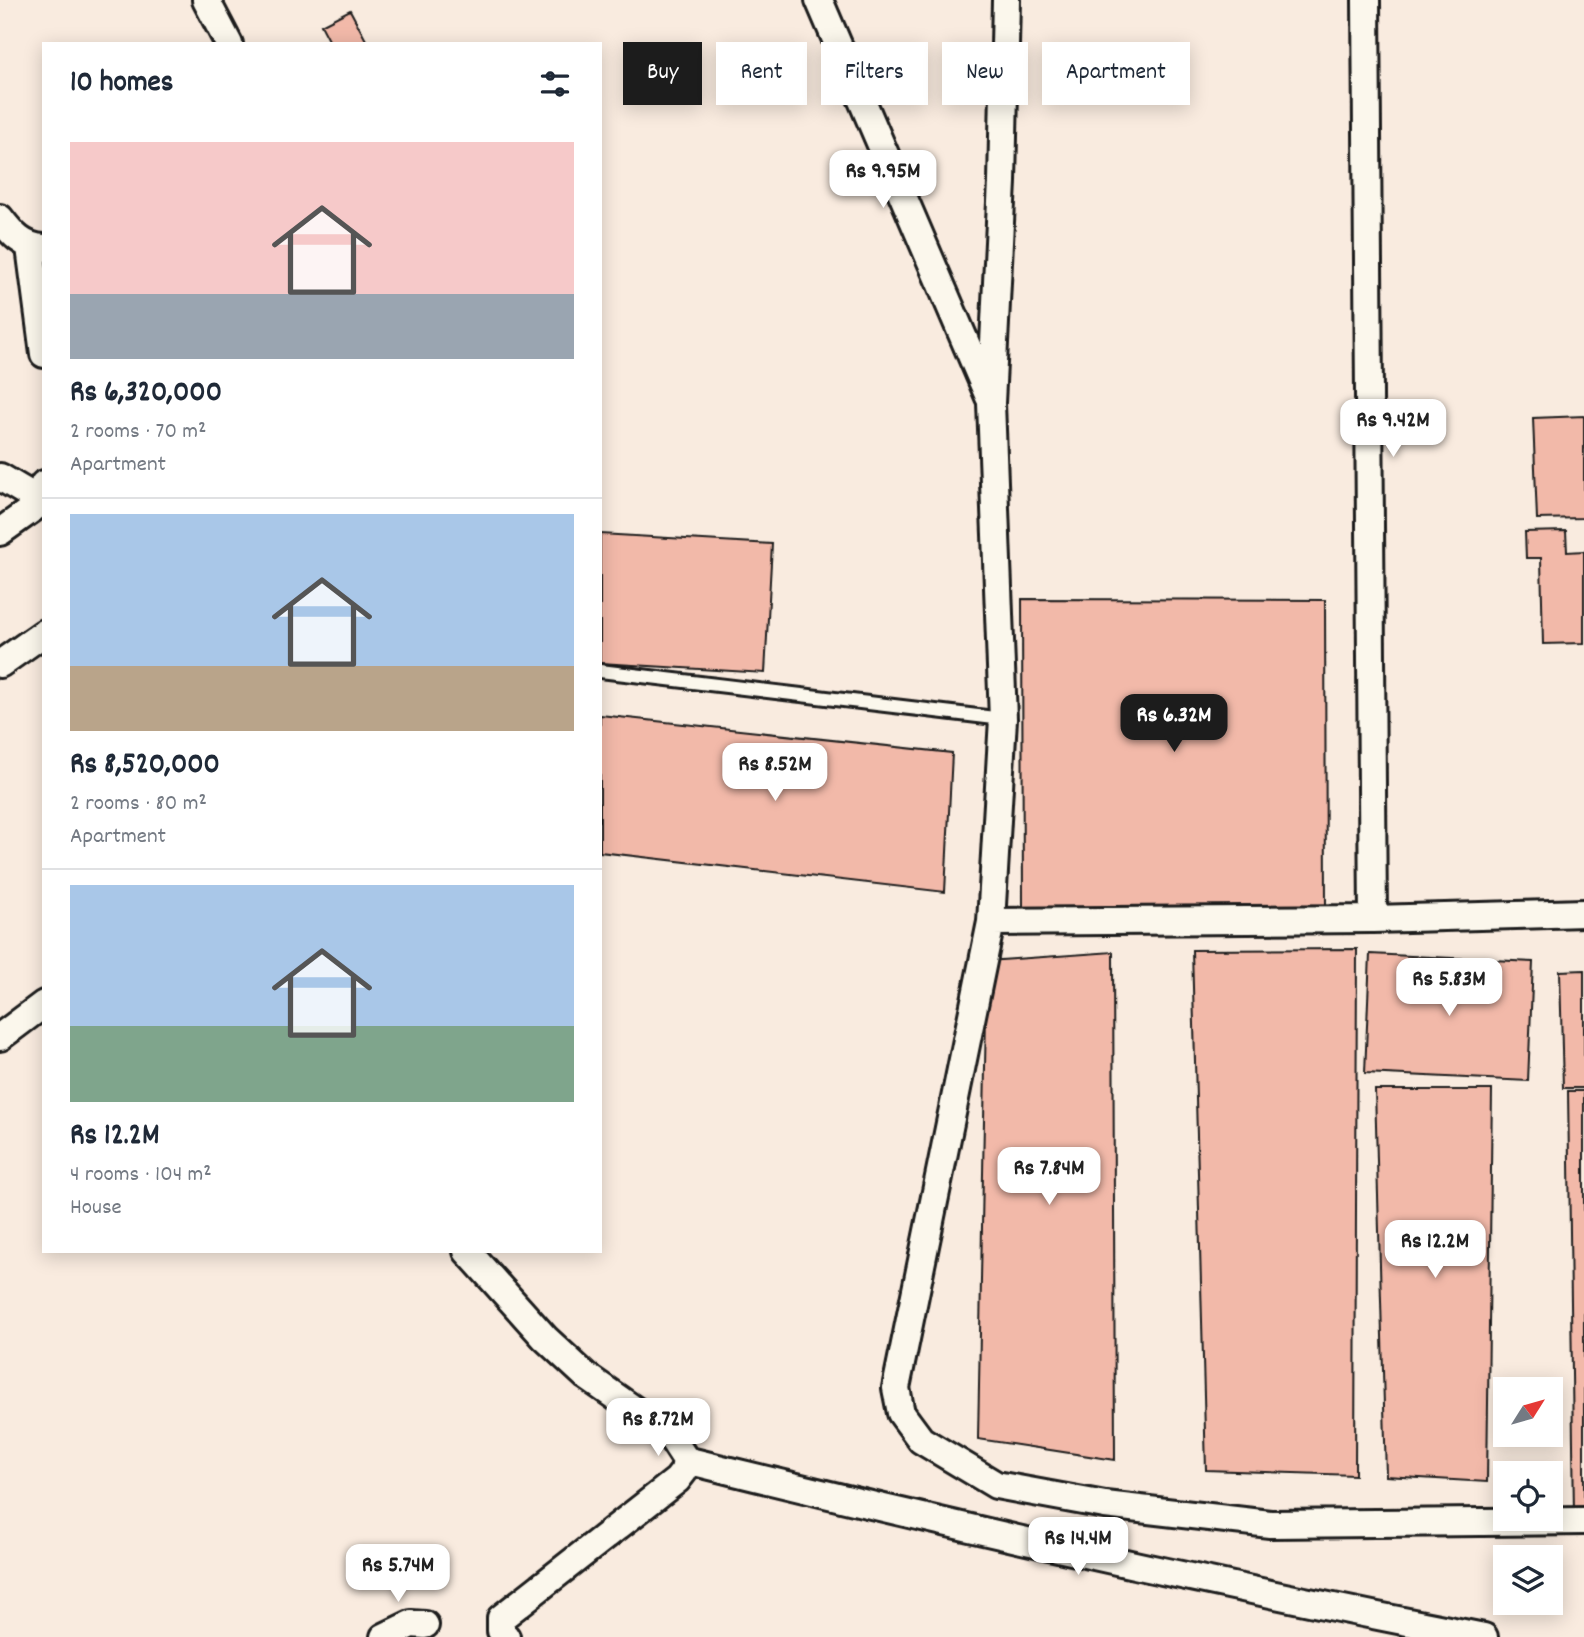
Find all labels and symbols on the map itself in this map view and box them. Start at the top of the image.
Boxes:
pin: Rs 9.95M [811,150,955,210]
pin: Rs 9.42M [1321,400,1465,459]
pin: Rs 6.32M [1102,694,1246,754]
pin: Rs 8.52M [703,744,847,803]
pin: Rs 5.83M [1377,958,1521,1018]
pin: Rs 7.84M [977,1148,1121,1207]
pin: Rs 12.2M [1363,1220,1507,1280]
north arrow [1493,1377,1563,1447]
pin: Rs 8.72M [586,1398,730,1458]
pin: Rs 14.4M [1006,1518,1150,1577]
pin: Rs 5.74M [326,1544,470,1604]

